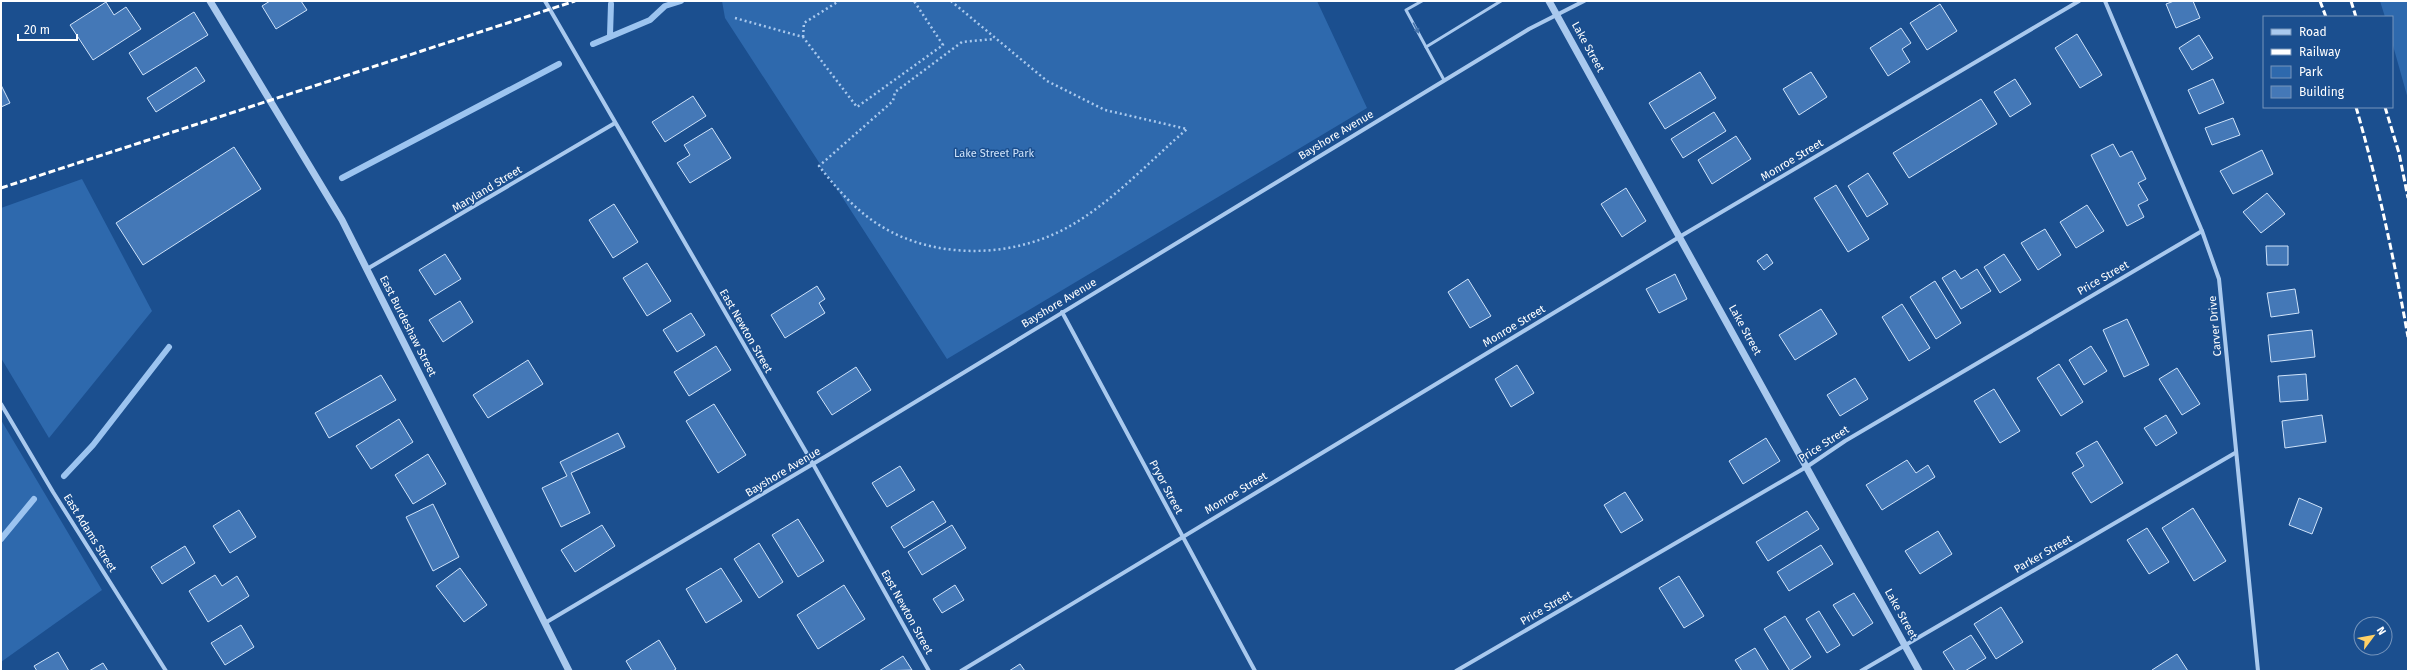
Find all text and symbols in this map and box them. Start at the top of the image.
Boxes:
scale bar [18,16,77,42]
legend [2263,16,2393,108]
street label: Lake Street [1569,20,1607,75]
text: 20 m [24,23,50,37]
one-way arrow [1412,23,1419,34]
text: Road [2299,25,2327,39]
text: Railway [2299,45,2340,59]
text: Park [2299,65,2323,79]
text: Building [2299,85,2345,99]
street label: Bayshore Avenue [1296,107,1376,163]
street label: Monroe Street [1758,136,1826,184]
park label: Lake Street Park [954,147,1034,160]
street label: Maryland Street [450,163,524,215]
street label: Price Street [2075,258,2131,298]
street label: East Burdeshaw Street [377,273,439,379]
street label: Bayshore Avenue [1019,275,1099,331]
street label: East Newton Street [717,287,775,375]
street label: Carver Drive [2206,295,2224,357]
street label: Monroe Street [1480,302,1548,350]
street label: Lake Street [1726,303,1764,358]
street label: Price Street [1796,423,1852,465]
street label: Bayshore Avenue [743,444,823,500]
street label: Pryor Street [1146,458,1186,516]
street label: Monroe Street [1202,469,1270,517]
street label: East Adams Street [61,491,119,575]
street label: Parker Street [2012,532,2074,576]
street label: East Newton Street [878,568,936,656]
street label: Lake Street [1882,587,1920,642]
street label: Price Street [1518,588,1574,628]
north arrow [2353,616,2393,656]
text: N [2374,624,2389,638]

